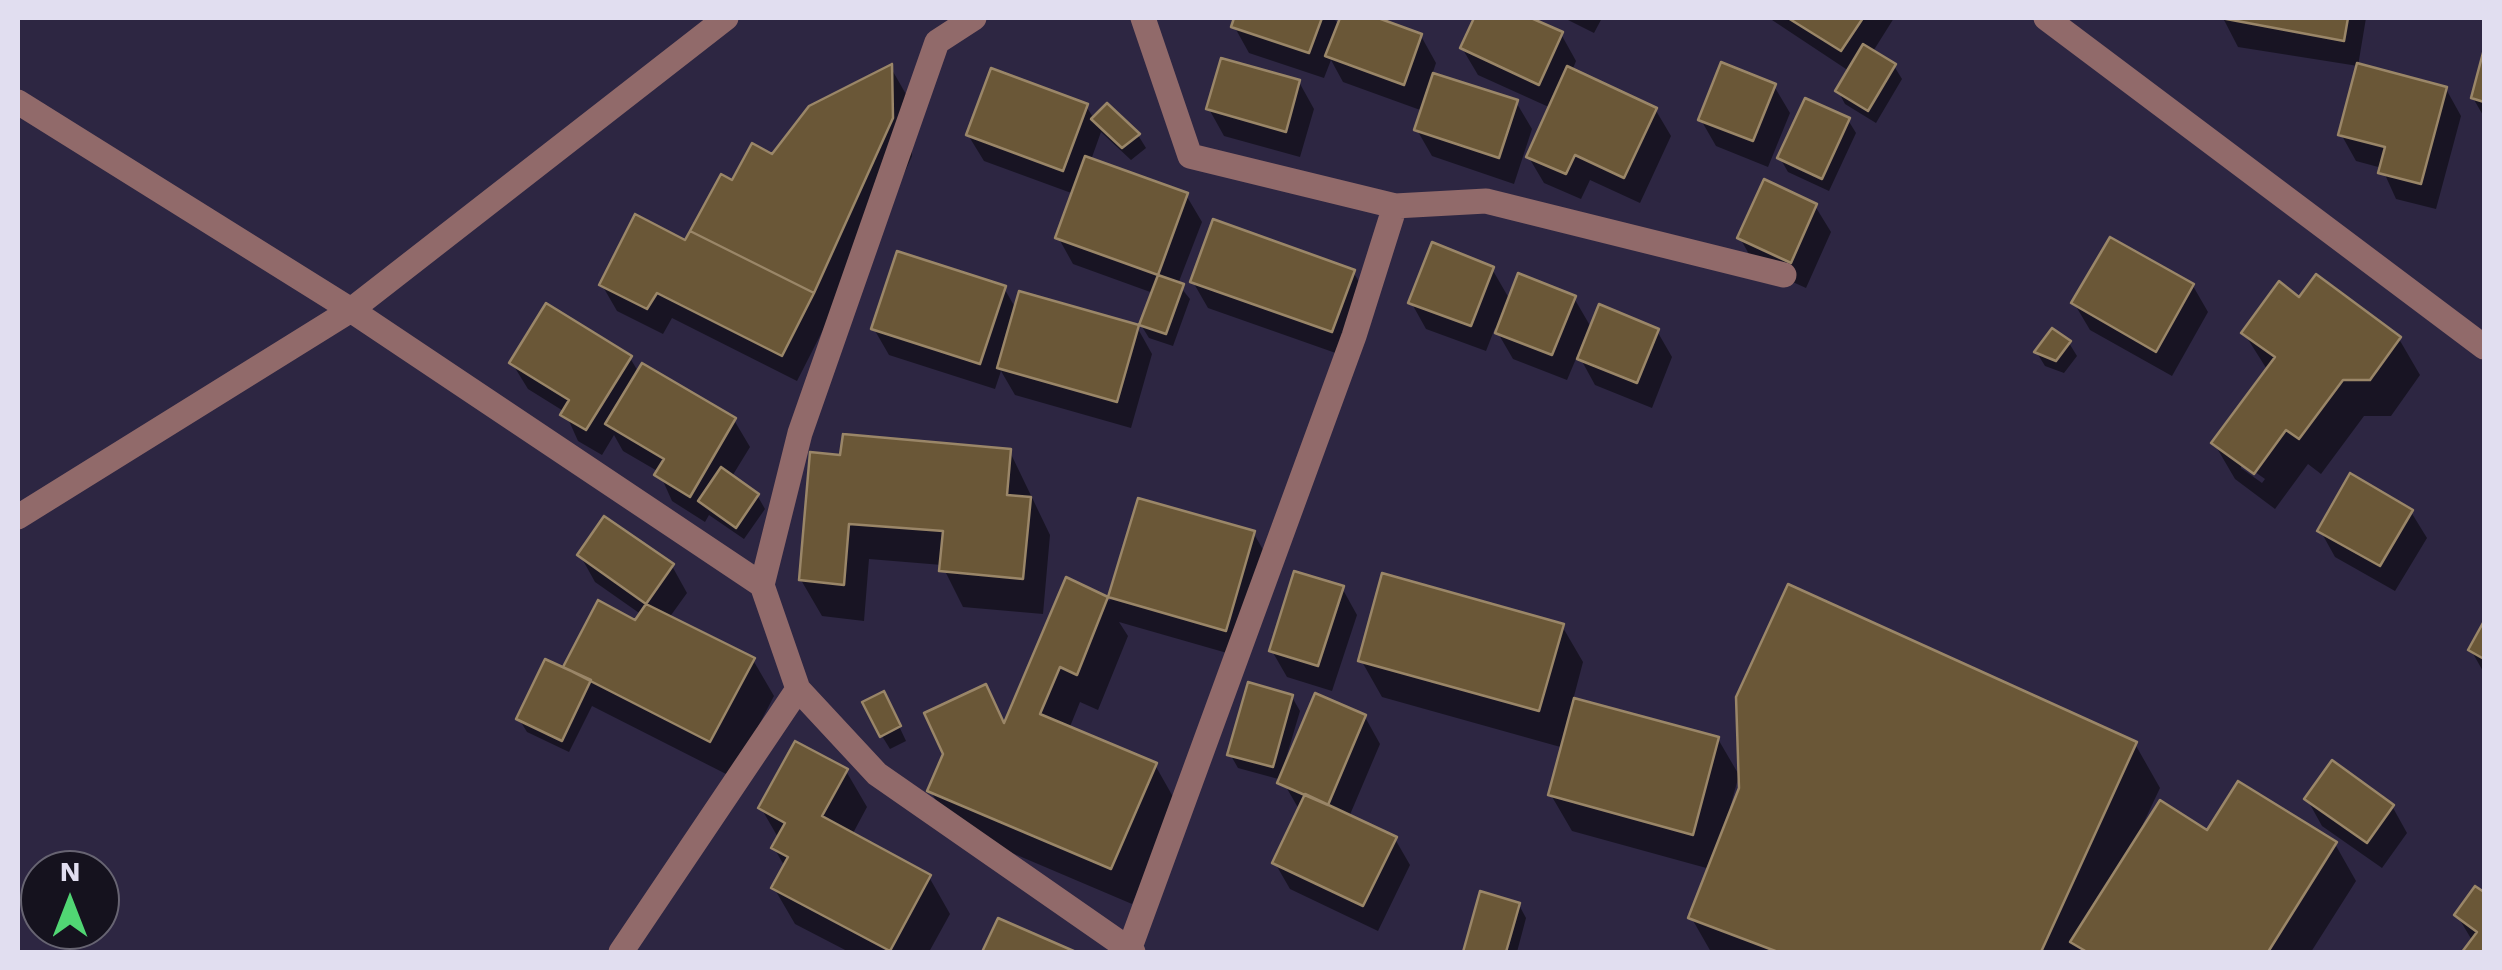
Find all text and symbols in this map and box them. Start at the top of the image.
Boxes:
north arrow [20,850,120,950]
text: N [60,855,80,888]

